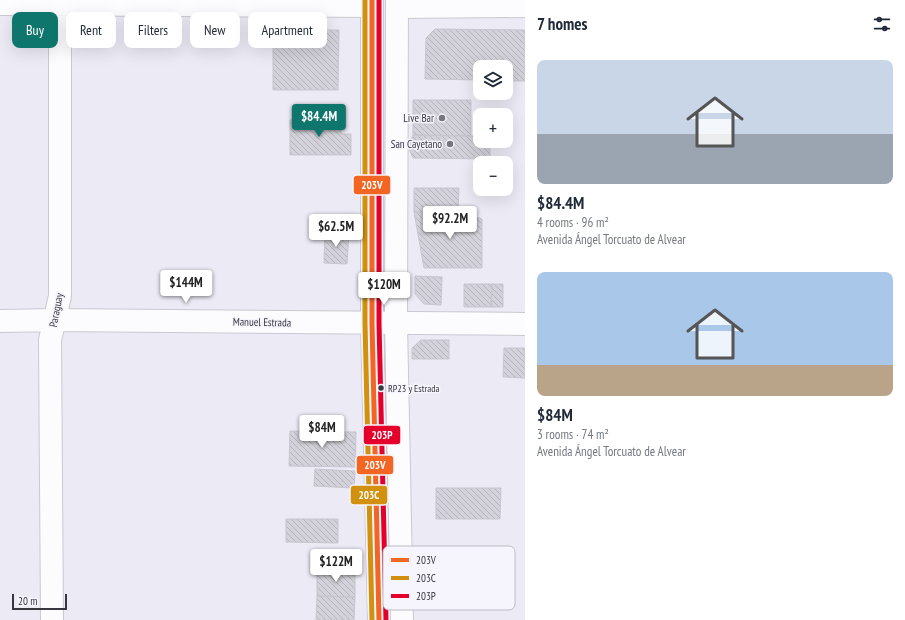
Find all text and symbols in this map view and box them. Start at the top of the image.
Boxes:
chip: Buy [12,12,58,48]
chip: Rent [66,12,116,48]
chip: Filters [124,12,182,48]
chip: New [190,12,240,48]
chip: Apartment [248,12,327,48]
text: 7 homes [537,13,588,35]
icon: filters [871,13,893,35]
map controls [473,60,513,196]
button: layers [473,60,513,100]
icon: home [679,86,751,158]
pin: $84.4M [286,104,352,138]
text: $84.4M [301,108,337,125]
button: + [473,108,513,148]
place label: Live Bar [403,111,434,125]
marker: Live Bar [437,113,447,123]
place label: San Cayetano [391,137,442,151]
marker: San Cayetano [445,139,455,149]
button: − [473,156,513,196]
line badge: 203V [353,175,391,195]
text: 203V [361,178,383,192]
text: $84.4M [537,192,584,214]
pin: $92.2M [417,206,483,240]
text: $92.2M [432,210,468,227]
pin: $62.5M [303,214,369,248]
text: 4 rooms · 96 m² [537,214,609,231]
text: $62.5M [318,218,354,235]
text: Avenida Ángel Torcuato de Alvear [537,231,686,248]
pin: $144M [158,270,214,304]
pin: $120M [356,272,412,306]
text: $144M [169,274,203,291]
text: $120M [367,276,401,293]
street label: Paraguay [46,291,66,328]
icon: home [679,298,751,370]
street label: Manuel Estrada [233,314,291,330]
place label: RP23 y Estrada [388,382,439,395]
marker: RP23 y Estrada [376,383,386,393]
text: $84M [537,404,573,426]
pin: $84M [298,415,346,449]
text: $84M [308,419,336,436]
line badge: 203P [363,425,401,445]
text: 3 rooms · 74 m² [537,426,609,443]
text: 203P [371,428,393,442]
text: Avenida Ángel Torcuato de Alvear [537,443,686,460]
line badge: 203V [356,455,394,475]
text: 203V [364,458,386,472]
line badge: 203C [350,485,388,505]
text: 203C [359,488,379,502]
legend [383,546,515,610]
pin: $122M [308,549,364,583]
text: $122M [319,553,353,570]
text: 203V [416,553,437,567]
text: 203C [416,571,436,585]
text: 203P [416,589,436,603]
scale bar [12,592,67,611]
text: 20 m [18,594,37,608]

